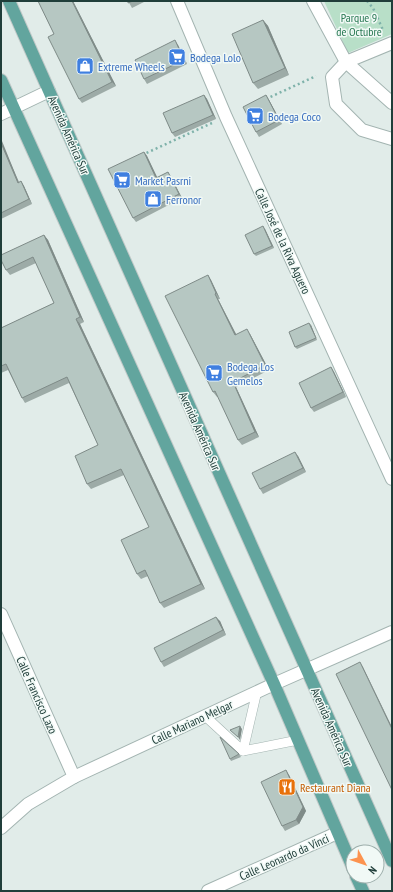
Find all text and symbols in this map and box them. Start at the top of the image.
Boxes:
park label: Parque 9 de Octubre [336,10,382,39]
supermarket icon: Bodega Lolo [167,47,187,67]
place label: Bodega Lolo [190,50,241,65]
shop icon: Extreme Wheels [75,56,95,76]
place label: Extreme Wheels [98,59,165,74]
street label: Avenida América Sur [45,93,93,177]
supermarket icon: Bodega Coco [245,106,265,126]
place label: Bodega Coco [268,109,321,124]
supermarket icon: Market Pasrni [112,170,132,190]
place label: Market Pasrni [135,173,191,188]
street label: Calle José de la Riva Aguero [252,186,314,296]
shop icon: Ferronor [143,189,163,209]
place label: Ferronor [166,192,202,207]
place label: Bodega Los Gemelos [227,359,274,388]
supermarket icon: Bodega Los Gemelos [204,363,224,383]
street label: Avenida América Sur [176,389,224,473]
street label: Calle Francisco Lazo [13,654,61,736]
street label: Avenida América Sur [308,685,356,769]
street label: Calle Mariano Melgar [149,696,236,747]
restaurant icon: Restaurant Diana [277,777,297,797]
place label: Restaurant Diana [300,780,371,795]
street label: Calle Leonardo da Vinci [237,831,331,883]
north arrow [345,844,385,884]
text: N [365,864,380,877]

